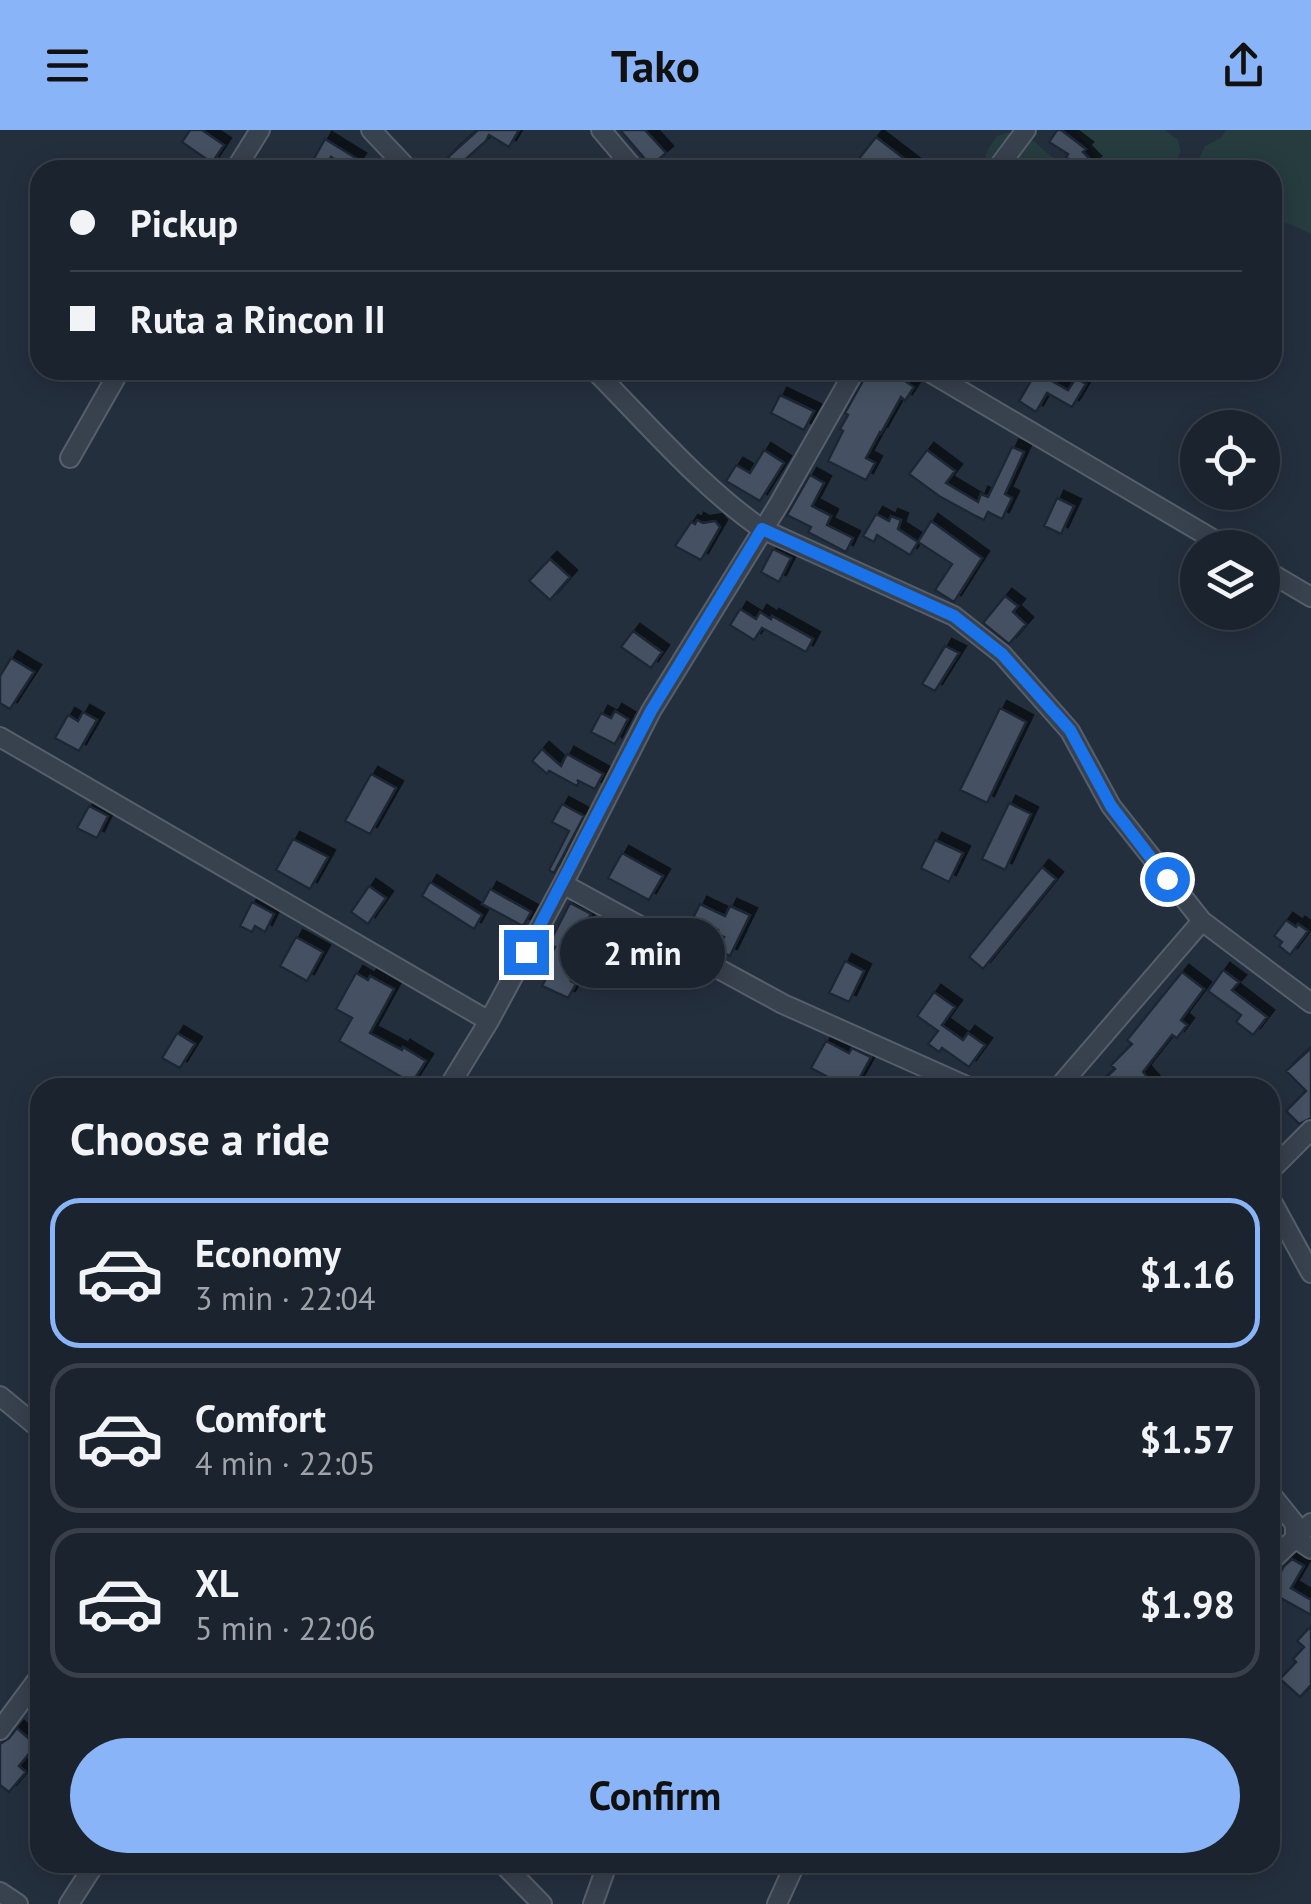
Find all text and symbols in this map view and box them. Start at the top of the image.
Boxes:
text: Tako [611,36,700,94]
icon: menu [40,38,95,93]
icon: share [1216,38,1271,93]
text: Pickup [130,198,238,247]
text: Ruta a Rincon II [130,294,386,343]
map controls [1180,410,1280,630]
button: locate [1180,410,1280,510]
button: layers [1180,530,1280,630]
route start [1145,857,1190,902]
callout: 2 min [561,917,726,987]
route end [504,930,549,975]
text: 2 min [603,932,682,974]
text: Choose a ride [70,1109,330,1167]
icon: car [75,1228,165,1318]
text: Economy [195,1228,341,1277]
text: $1.16 [1139,1249,1235,1298]
text: 3 min · 22:04 [195,1277,375,1319]
icon: car [75,1393,165,1483]
text: Comfort [195,1393,326,1442]
text: $1.57 [1139,1414,1235,1463]
text: 4 min · 22:05 [195,1442,375,1484]
icon: car [75,1558,165,1648]
text: XL [195,1558,239,1607]
text: $1.98 [1139,1579,1235,1628]
text: 5 min · 22:06 [195,1607,375,1649]
button: Confirm [70,1738,1240,1853]

